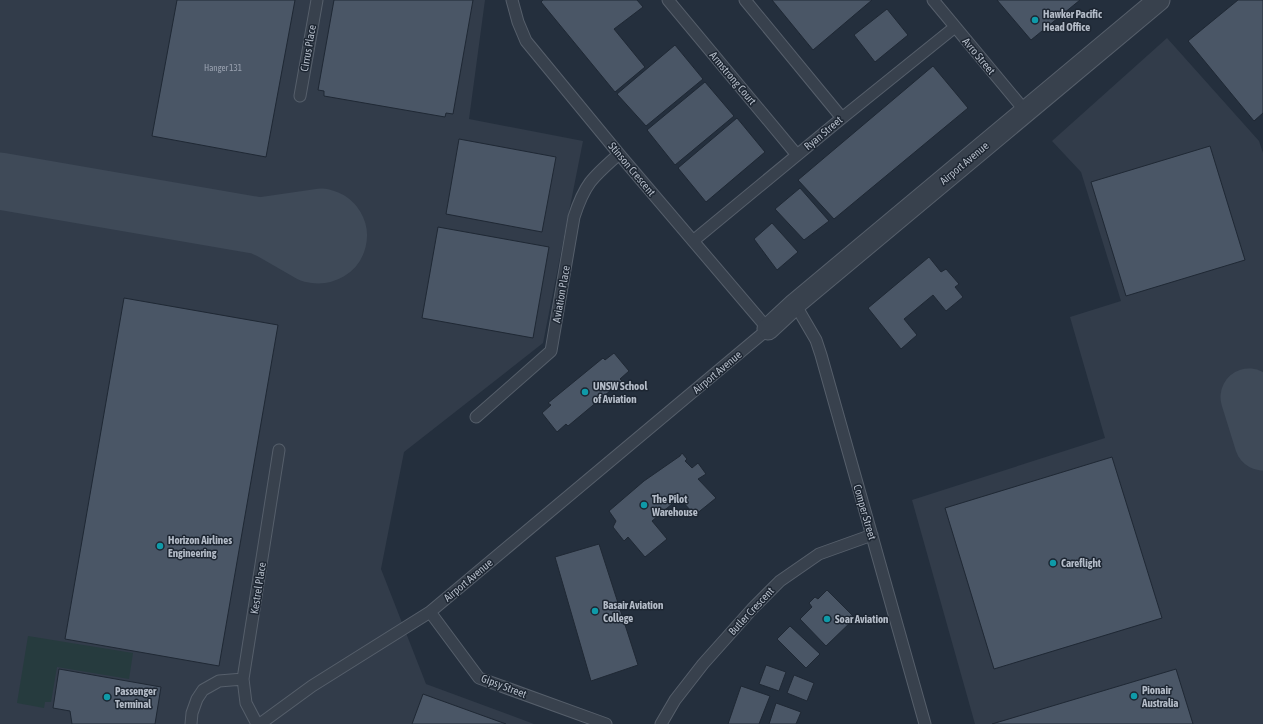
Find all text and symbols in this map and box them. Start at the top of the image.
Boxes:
place label: Hawker Pacific Head Office [1043,8,1103,33]
marker: Hawker Pacific Head Office [1030,15,1040,25]
street label: Cirrus Place [298,24,318,72]
street label: Avro Street [960,35,998,77]
street label: Armstrong Court [707,49,759,107]
house number: Hanger 131 [204,63,242,73]
street label: Ryan Street [802,114,844,152]
street label: Airport Avenue [937,139,991,187]
street label: Stinson Crescent [606,140,658,198]
street label: Aviation Place [550,265,572,323]
street label: Airport Avenue [690,348,744,396]
place label: UNSW School of Aviation [593,380,648,405]
marker: UNSW School of Aviation [580,387,590,397]
street label: Comper Street [851,483,879,541]
place label: The Pilot Warehouse [651,493,698,518]
marker: The Pilot Warehouse [639,500,649,510]
place label: Horizon Airlines Engineering [168,534,232,559]
marker: Horizon Airlines Engineering [155,541,165,551]
street label: Airport Avenue [441,556,495,604]
place label: Careflight [1061,557,1102,569]
marker: Careflight [1048,558,1058,568]
street label: Kestrel Place [248,561,268,615]
street label: Butler Crescent [726,585,776,637]
place label: Basair Aviation College [603,599,663,624]
marker: Basair Aviation College [590,606,600,616]
place label: Soar Aviation [835,613,888,625]
marker: Soar Aviation [822,614,832,624]
street label: Gipsy Street [480,672,528,700]
place label: Pionair Australia [1141,684,1178,709]
place label: Passenger Terminal [115,685,157,710]
marker: Pionair Australia [1129,691,1139,701]
marker: Passenger Terminal [102,692,112,702]

